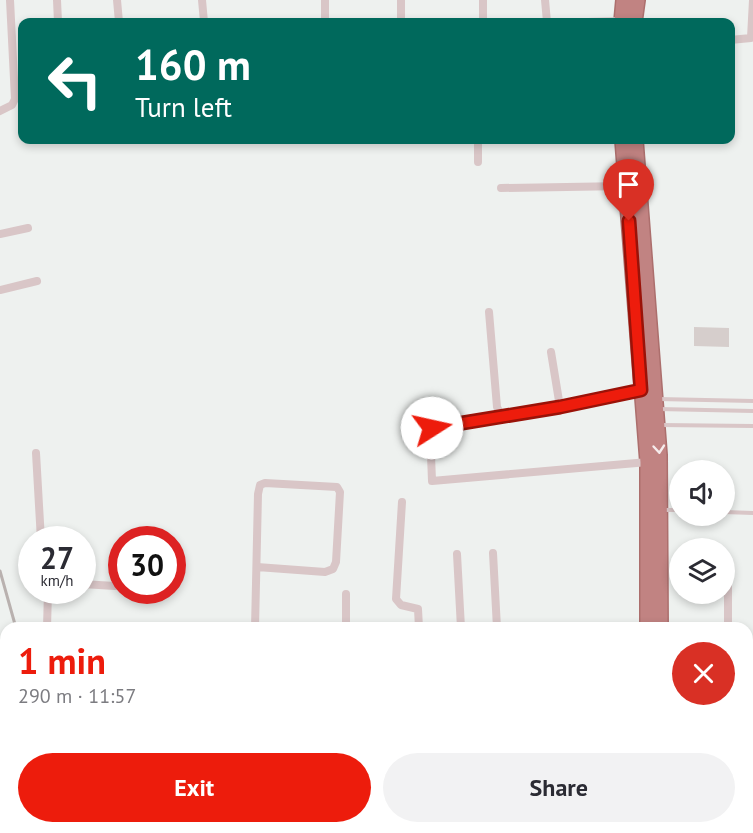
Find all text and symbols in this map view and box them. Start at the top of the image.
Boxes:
text: 160 m [135,37,251,92]
icon: left [36,42,114,120]
text: Turn left [135,90,232,124]
pin [603,159,654,221]
icon: arrive [612,168,645,201]
position arrow [400,396,464,460]
one-way arrow [652,444,665,453]
map controls [669,460,735,604]
button: sound [669,460,735,526]
speed limit sign: 30 [108,526,186,604]
text: 27 [40,538,74,577]
button: layers [669,538,735,604]
text: km/h [41,571,73,590]
text: 1 min [18,637,106,684]
button: close [672,642,735,705]
text: 290 m · 11:57 [18,683,136,709]
button: Exit [18,753,371,822]
button: Share [383,753,735,822]

